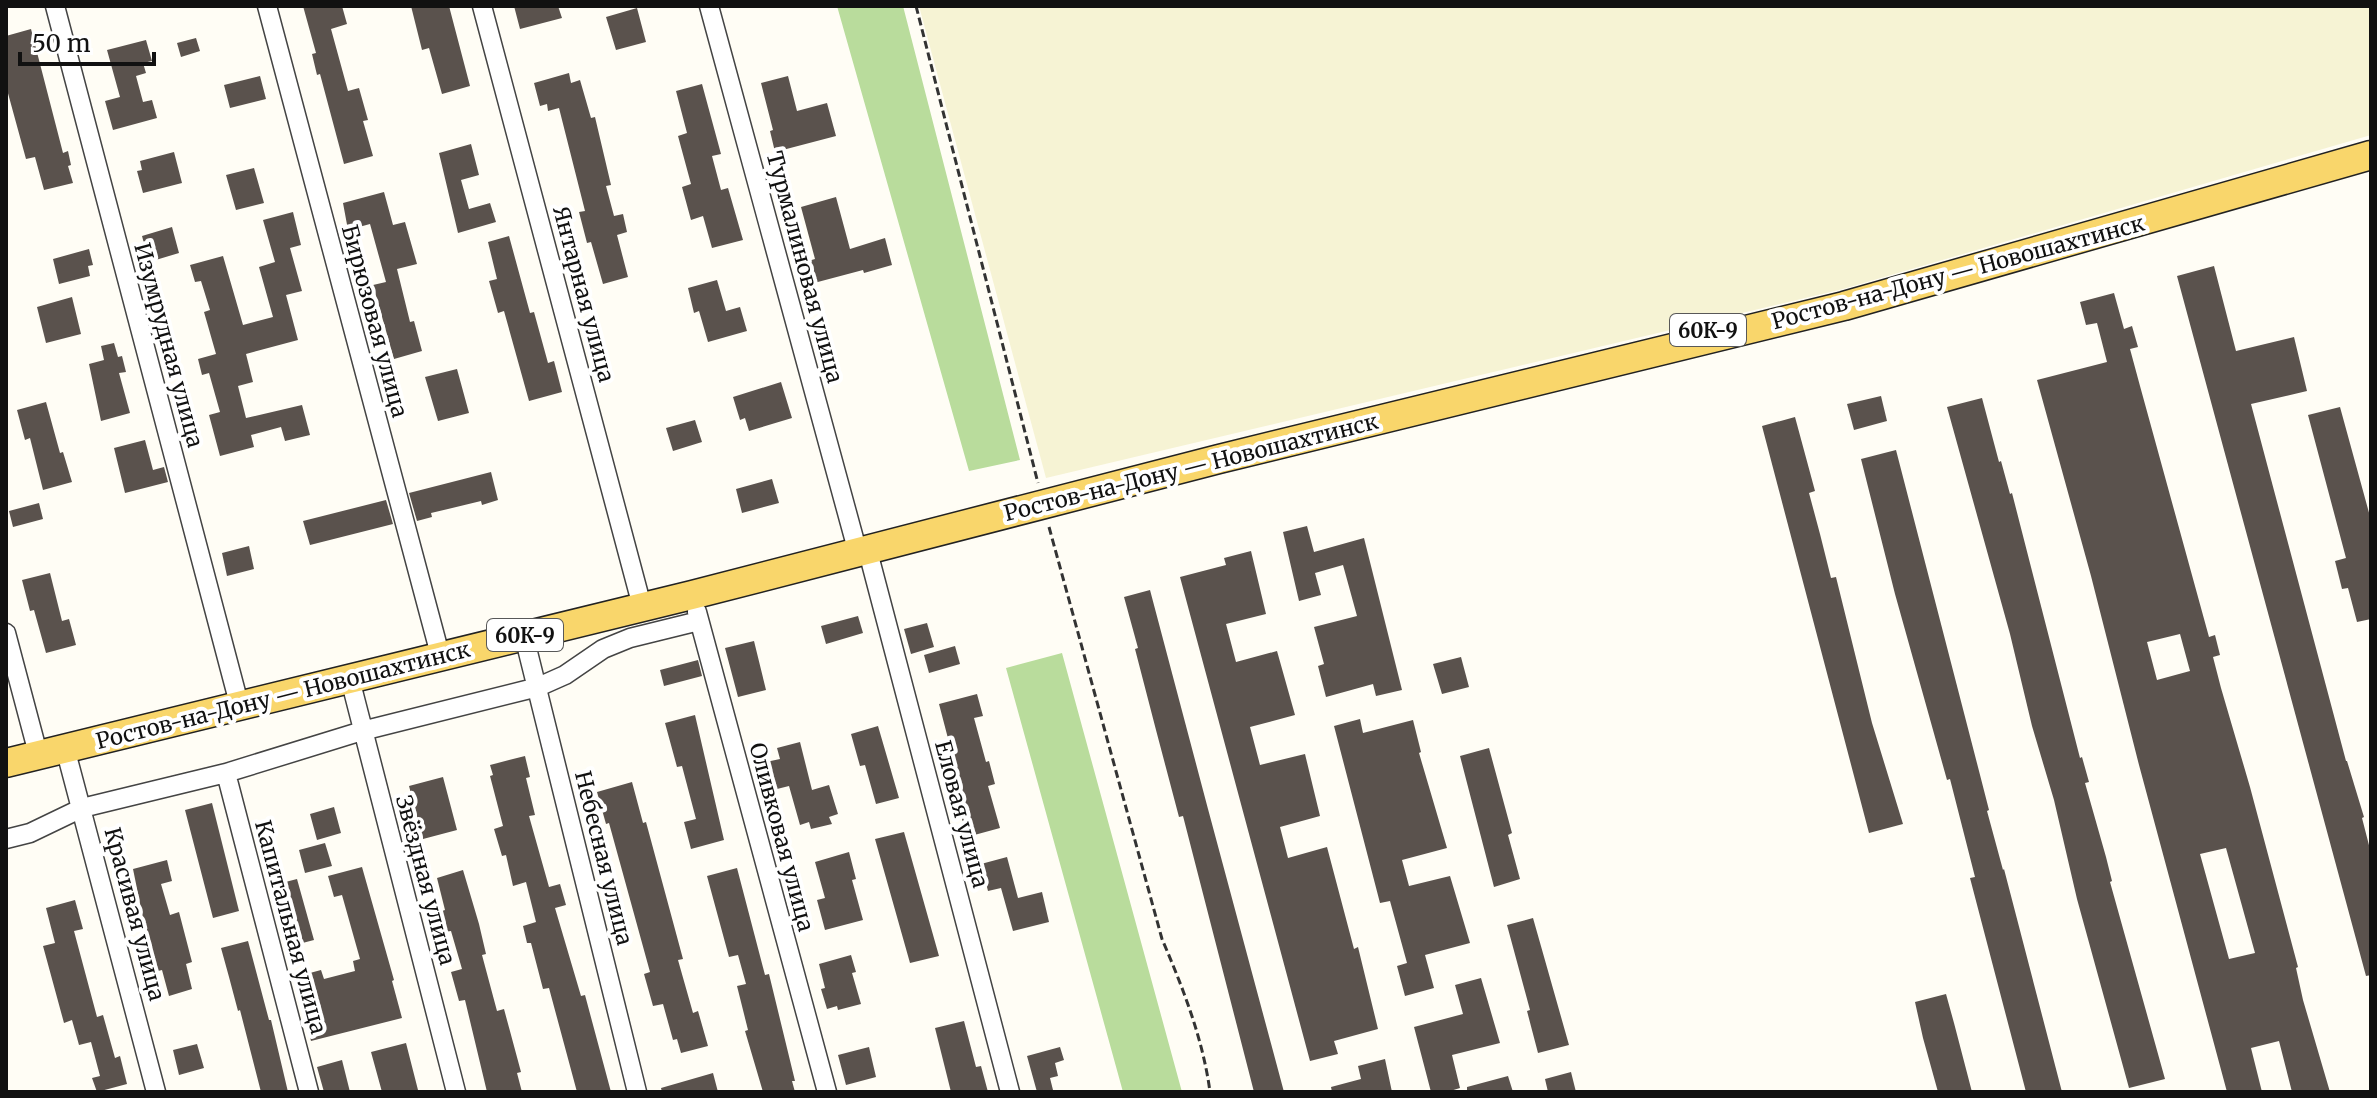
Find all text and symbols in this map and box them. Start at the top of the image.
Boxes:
scale bar [20,16,154,66]
text: 50 m [32,28,91,59]
street label: Турмалиновая улица [761,148,849,386]
street label: Янтарная улица [547,203,621,385]
street label: Ростов-на-Дону — Новошахтинск [1769,209,2147,335]
street label: Бирюзовая улица [336,222,414,421]
street label: Изумрудная улица [128,240,210,451]
road number: 60К-9 [1670,314,1746,346]
street label: Ростов-на-Дону — Новошахтинск [1001,407,1381,527]
road number: 60К-9 [487,619,563,651]
street label: Ростов-на-Дону — Новошахтинск [93,635,473,755]
street label: Еловая улица [929,737,995,891]
street label: Оливковая улица [743,740,821,935]
street label: Небесная улица [569,768,639,948]
street label: Звёздная улица [390,792,462,968]
street label: Капитальная улица [249,817,333,1037]
street label: Красивая улица [98,824,172,1004]

